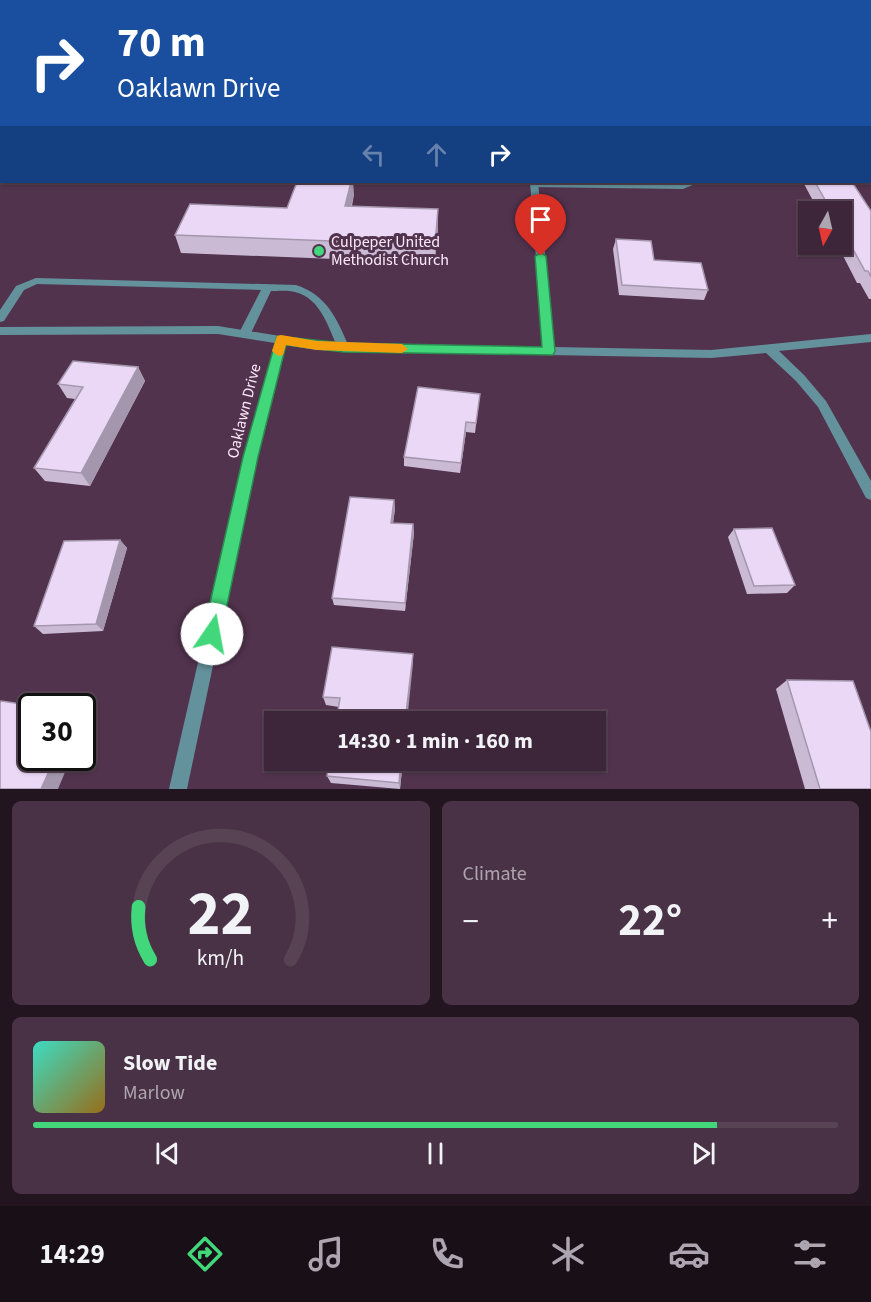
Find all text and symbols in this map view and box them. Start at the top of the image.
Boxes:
text: 70 m [117,13,206,73]
icon: right [18,24,96,102]
text: Oaklawn Drive [117,69,281,108]
icon: left [357,138,390,171]
icon: ahead [420,138,453,171]
icon: right [483,138,516,171]
pin [515,194,566,256]
north arrow [798,201,852,255]
map controls [798,201,852,255]
icon: arrive [524,203,557,236]
place label: Culpeper United Methodist Church [331,231,449,271]
marker: Culpeper United Methodist Church [312,244,326,258]
street label: Oaklawn Drive [222,361,266,461]
position arrow [180,602,244,666]
speed limit sign: 30 [18,693,96,771]
text: 14:30 · 1 min · 160 m [337,725,533,757]
text: Climate [463,860,527,888]
text: 22 [188,870,254,959]
text: 22° [618,889,682,953]
text: − [463,898,479,945]
text: + [822,898,838,945]
text: km/h [197,943,245,974]
text: Slow Tide [123,1047,217,1079]
text: Marlow [123,1079,185,1107]
icon: previous [151,1137,184,1170]
icon: pause [419,1137,452,1170]
icon: next [687,1137,720,1170]
icon: directions [184,1233,226,1275]
icon: music [305,1233,347,1275]
icon: phone [426,1233,468,1275]
icon: climate [547,1233,589,1275]
icon: car [668,1233,710,1275]
icon: filters [789,1233,831,1275]
text: 14:29 [40,1235,105,1274]

